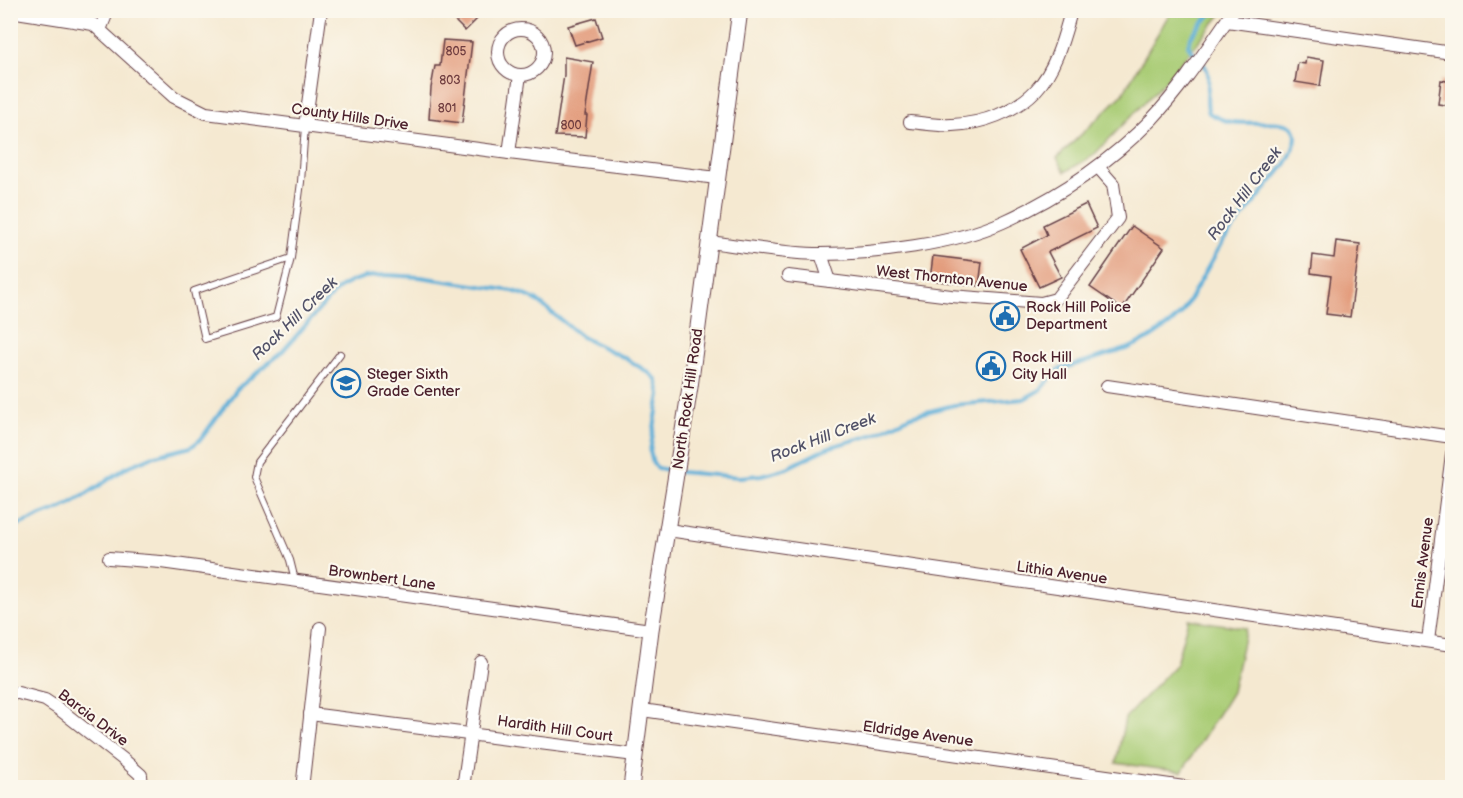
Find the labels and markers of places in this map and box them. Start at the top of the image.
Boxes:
place label: Rock Hill Police Department [1026,298,1131,334]
public building icon: Rock Hill Police Department [989,300,1021,332]
place label: Rock Hill City Hall [1012,348,1072,384]
public building icon: Rock Hill City Hall [975,350,1007,382]
place label: Steger Sixth Grade Center [367,365,460,401]
school or university icon: Steger Sixth Grade Center [330,367,362,399]

